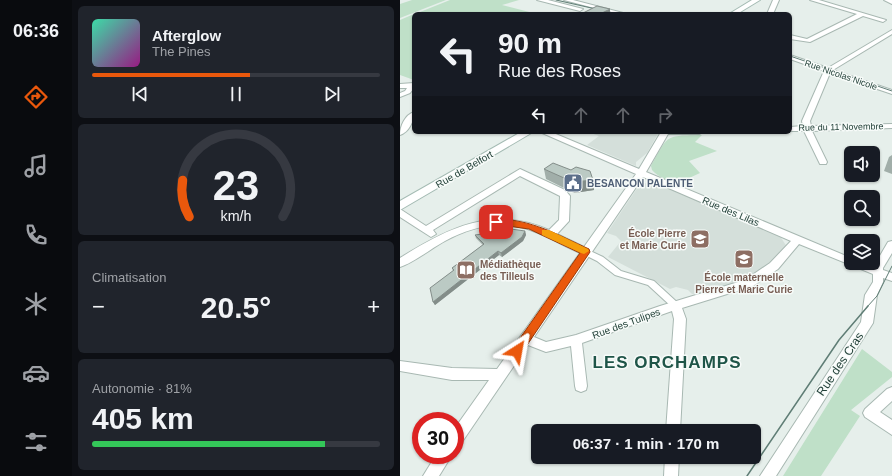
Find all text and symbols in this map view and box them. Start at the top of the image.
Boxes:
text: 06:36 [13,21,59,41]
text: Afterglow [152,27,221,44]
icon: left [432,28,484,80]
text: 90 m [498,28,562,59]
text: The Pines [152,44,211,59]
street label: Rue Nicolas Nicole [803,58,879,92]
text: Rue des Roses [498,61,621,81]
icon: directions [22,83,50,111]
icon: previous [129,83,151,105]
icon: pause [225,83,247,105]
icon: next [321,83,343,105]
icon: left [528,104,550,126]
icon: ahead [570,104,592,126]
icon: ahead [612,104,634,126]
icon: right [654,104,676,126]
street label: Rue du 11 Novembre [798,121,884,133]
map controls [844,146,880,270]
button: sound [844,146,880,182]
street label: Rue de Belfort [434,149,495,190]
icon: music [22,152,50,180]
text: 23 [213,162,259,209]
public building icon: BESANCON PALENTE [562,172,584,194]
place label: BESANCON PALENTE [587,178,693,189]
button: search [844,190,880,226]
street label: Rue des Lilas [701,195,761,228]
pin [479,205,513,239]
text: km/h [221,208,252,224]
icon: arrive [485,211,507,233]
icon: phone [22,221,50,249]
place label: École Pierre et Marie Curie [620,227,686,251]
school or university icon: École Pierre et Marie Curie [689,228,711,250]
button: layers [844,234,880,270]
school or university icon: École maternelle Pierre et Marie Curie [733,248,755,270]
library icon: Médiathèque des Tilleuls [455,259,477,281]
place label: Médiathèque des Tilleuls [480,259,542,282]
text: Climatisation [92,270,166,285]
place label: École maternelle Pierre et Marie Curie [695,271,793,295]
icon: climate [22,290,50,318]
text: 20.5° [201,291,271,324]
text: − [92,294,105,319]
text: + [367,294,380,319]
street label: Rue des Tulipes [591,306,662,341]
position arrow [496,330,538,372]
street label: Rue des Cras [814,330,866,398]
district label: LES ORCHAMPS [593,353,741,372]
icon: car [22,359,50,387]
text: Autonomie · 81% [92,381,192,396]
text: 405 km [92,402,194,435]
speed limit sign: 30 [412,412,464,464]
icon: filters [22,428,50,456]
text: 06:37 · 1 min · 170 m [573,435,719,452]

